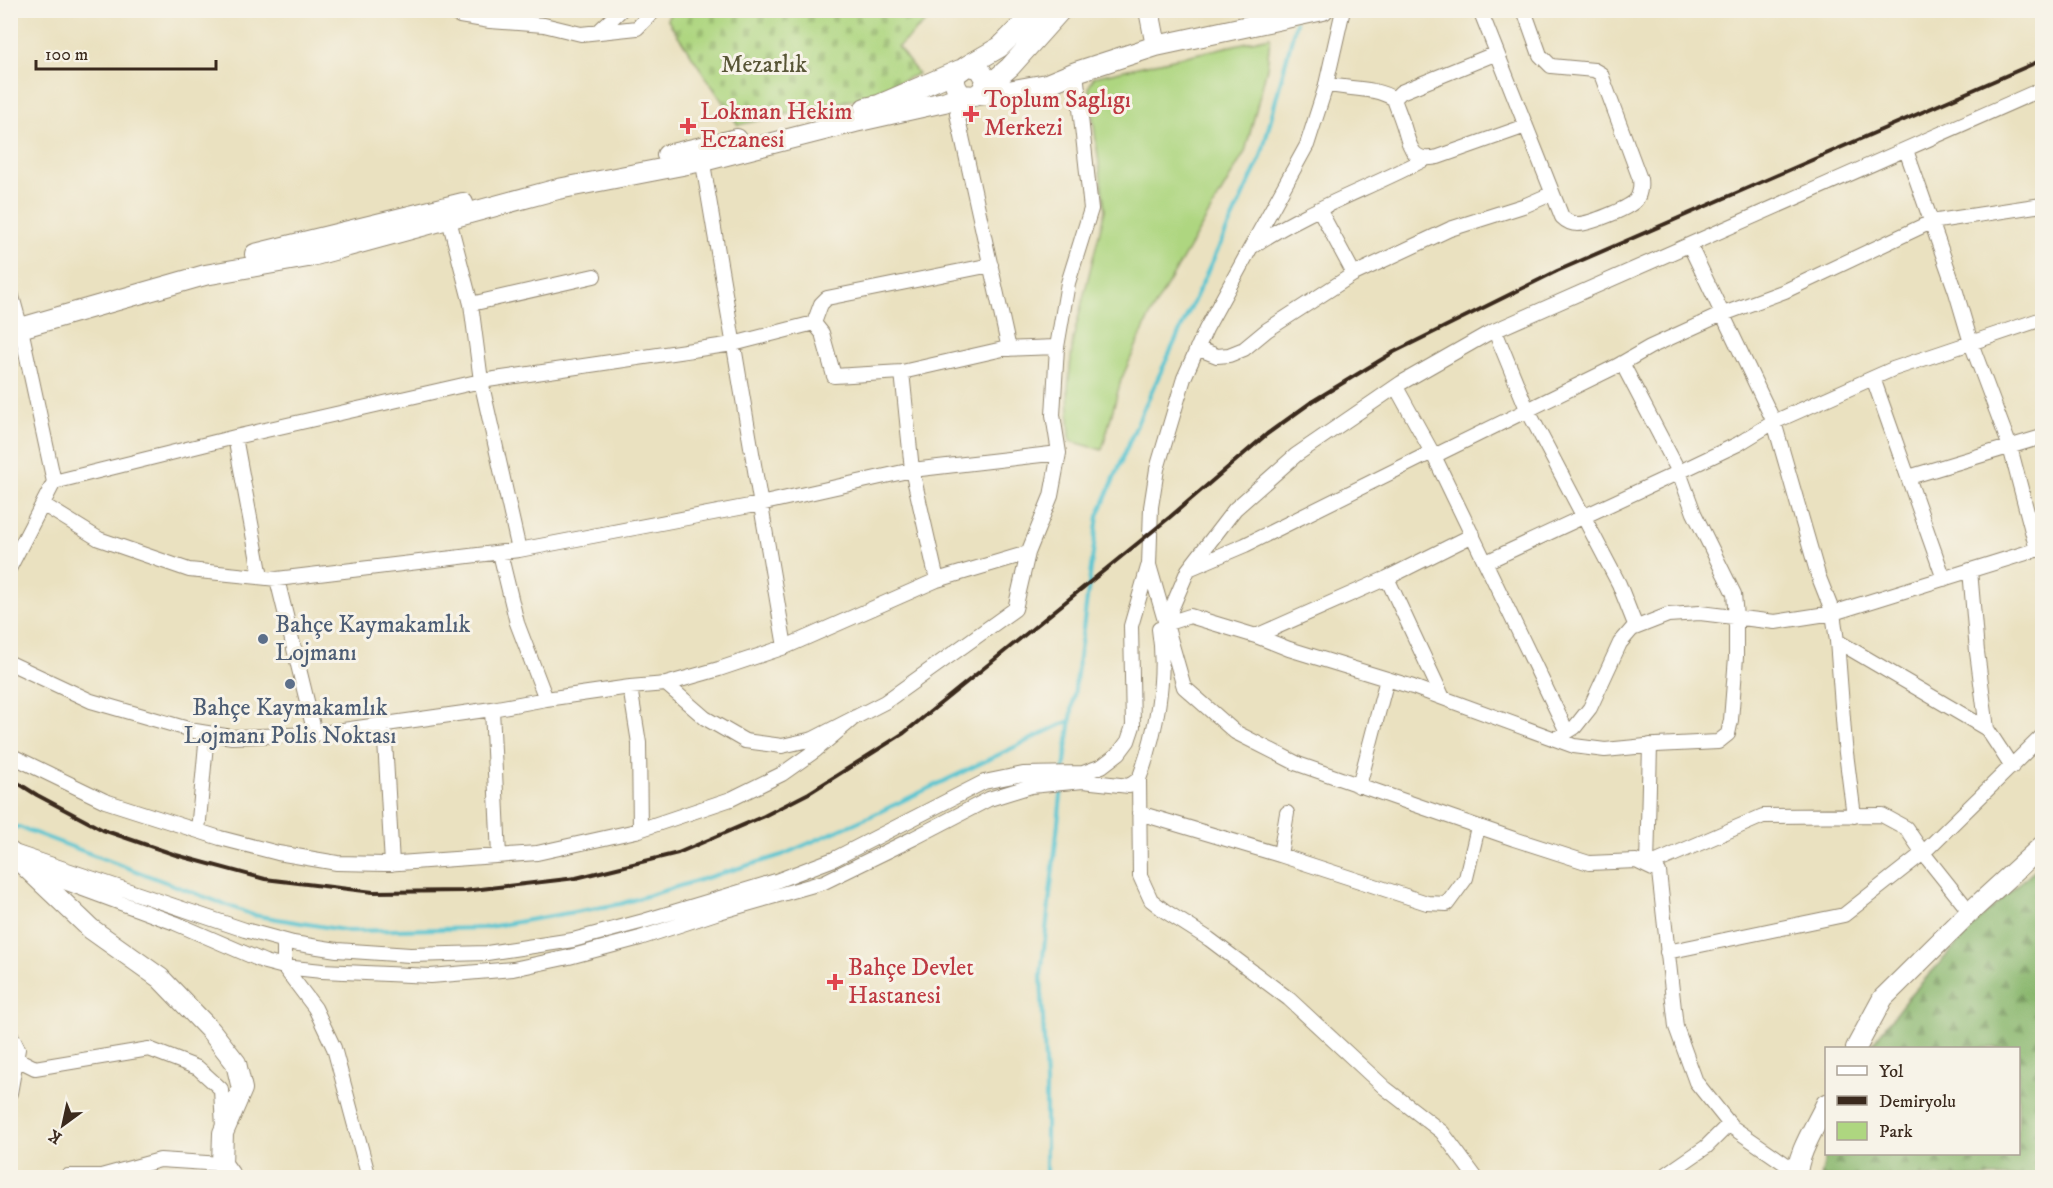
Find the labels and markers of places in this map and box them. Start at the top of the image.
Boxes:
place label: Toplum Saglıgı Merkezi [984,85,1131,143]
place label: Lokman Hekim Eczanesi [700,97,853,155]
marker: Toplum Saglıgı Merkezi [962,105,980,123]
marker: Lokman Hekim Eczanesi [681,119,695,133]
place label: Bahçe Kaymakamlık Lojmanı [275,610,470,668]
marker: Bahçe Kaymakamlık Lojmanı [256,632,270,646]
marker: Bahçe Kaymakamlık Lojmanı Polis Noktası [283,677,297,691]
place label: Bahçe Kaymakamlık Lojmanı Polis Noktası [183,693,397,751]
place label: Bahçe Devlet Hastanesi [848,953,974,1011]
marker: Bahçe Devlet Hastanesi [826,973,844,991]

